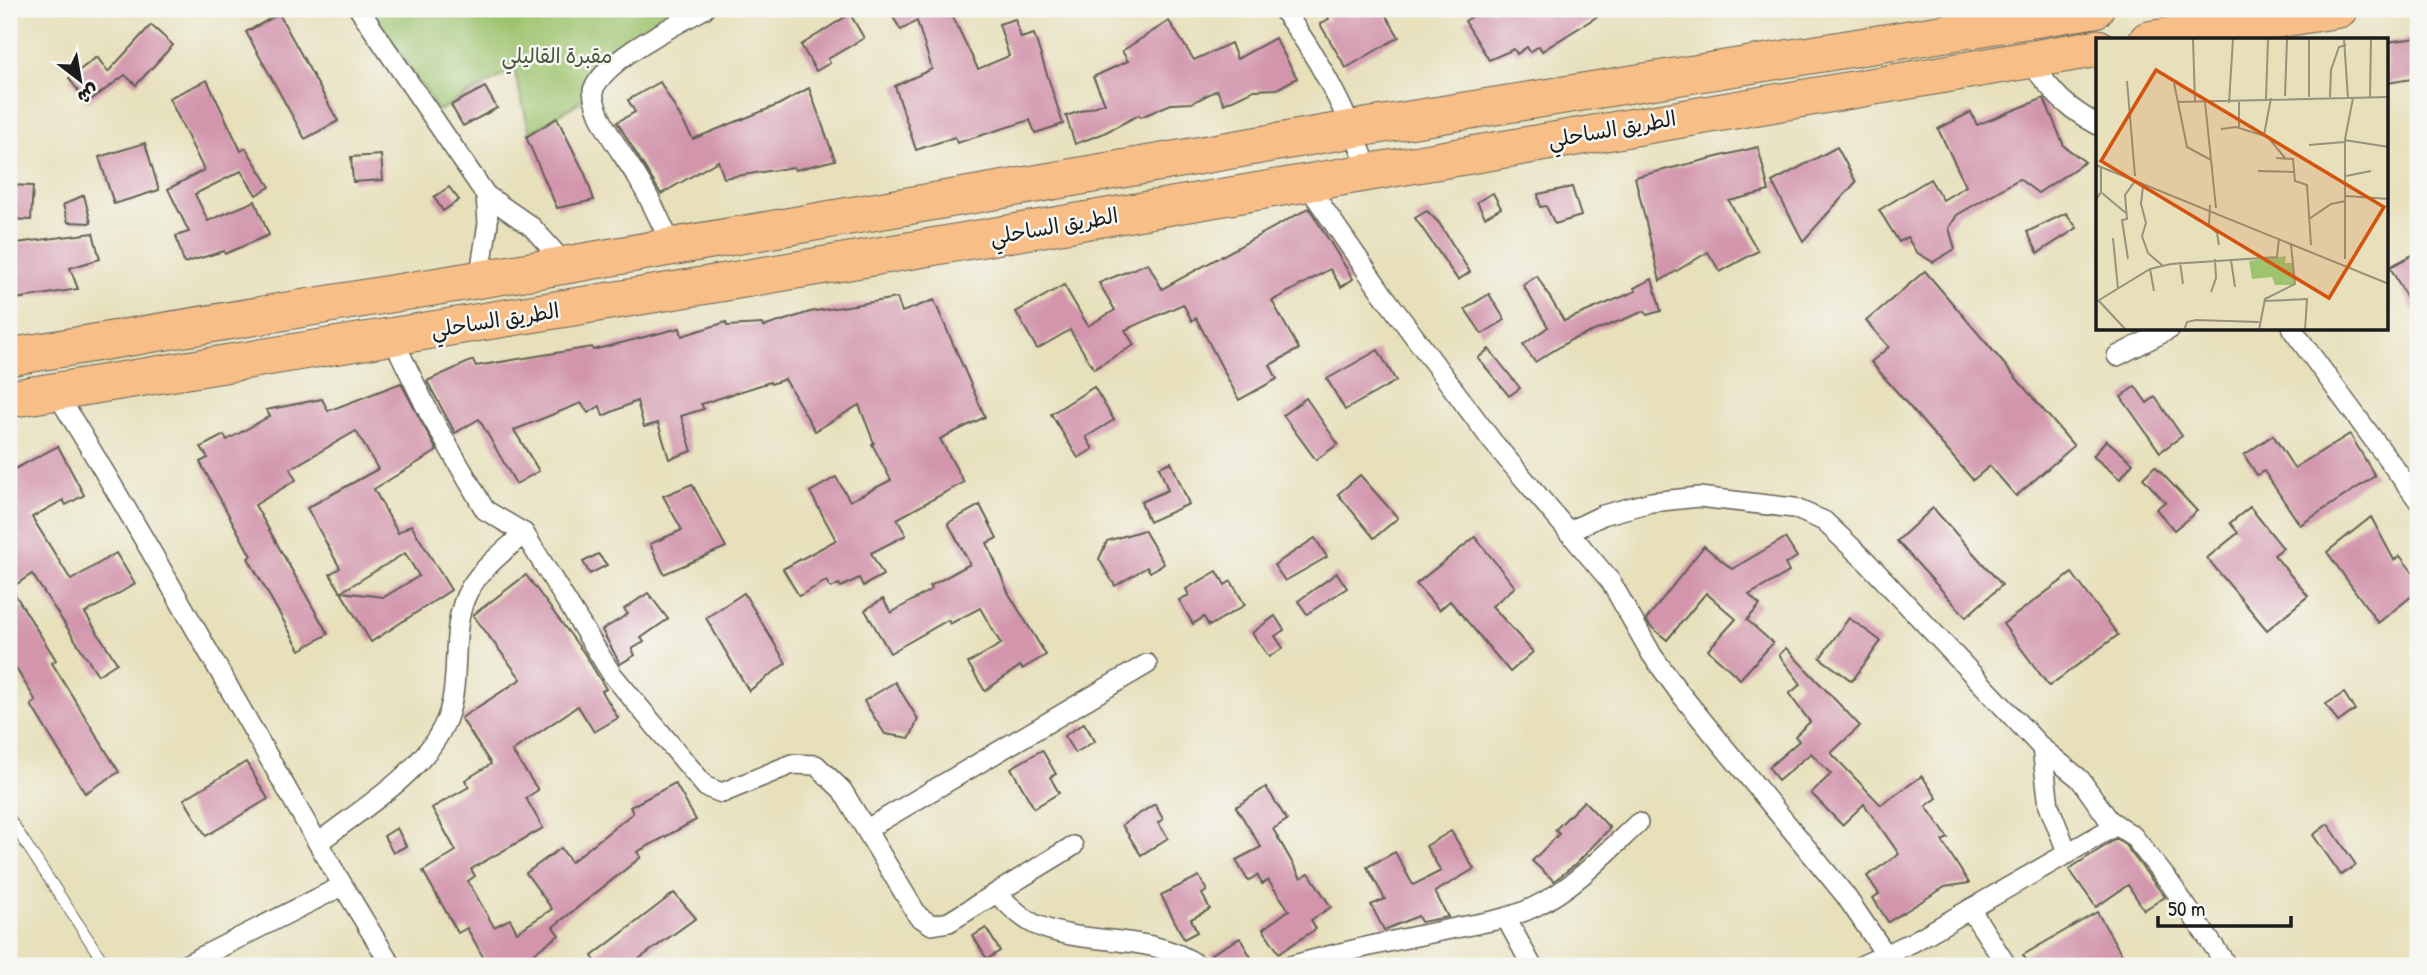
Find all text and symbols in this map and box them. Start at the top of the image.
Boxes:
inset map [2096,38,2388,331]
park label: مقبرة القاليلي [501,41,613,75]
north arrow [46,46,116,116]
text: ش [73,78,104,111]
street label: الطريق الساحلي [1546,103,1679,159]
street label: الطريق الساحلي [988,200,1121,256]
street label: الطريق الساحلي [429,296,562,349]
scale bar [2158,884,2290,928]
text: 50 m [2168,894,2205,923]

